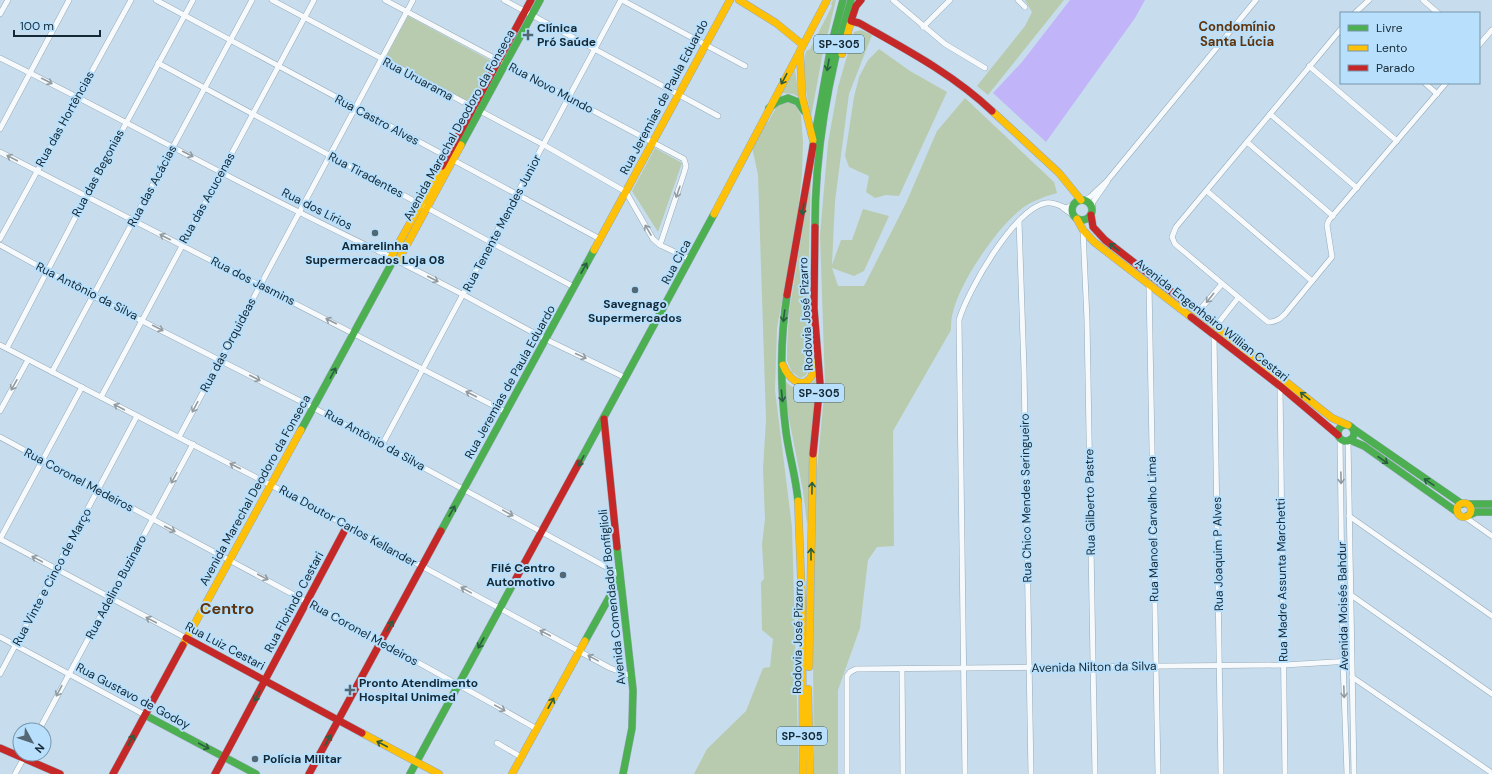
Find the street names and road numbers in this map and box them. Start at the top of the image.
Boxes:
street label: Rua Jeremias de Paula Eduardo [616,17,712,177]
street label: Avenida Marechal Deodoro da Fonseca [400,27,518,223]
road number: SP-305 [814,35,864,53]
street label: Rua Uruarama [380,54,456,104]
street label: Rua Novo Mundo [506,59,596,117]
street label: Rua das Hortências [32,68,98,170]
street label: Rua Castro Alves [332,91,422,149]
street label: Rua das Begonias [68,126,128,220]
street label: Rua das Acácias [124,142,180,230]
street label: Rua Tiradentes [326,148,406,202]
street label: Rua das Acucenas [175,150,239,246]
street label: Rua Tenente Mendes Junior [459,151,545,294]
street label: Rua dos Lírios [279,184,355,234]
street label: Rua Cica [658,237,694,287]
street label: Rua dos Jasmins [208,253,298,309]
street label: Avenida Engenheiro Willian Cestari [1132,255,1292,385]
street label: Rodovia José Pizarro [795,257,817,371]
street label: Rua Antônio da Silva [33,258,141,324]
street label: Rua das Orquideas [196,295,260,395]
street label: Rua Jeremias de Paula Eduardo [461,302,559,462]
road number: SP-305 [794,384,844,402]
street label: Avenida Marechal Deodoro da Fonseca [196,392,314,588]
street label: Rua Antônio da Silva [322,406,428,474]
street label: Rua Chico Mendes Seringueiro [1017,413,1035,583]
street label: Rua Coronel Medeiros [21,444,137,516]
street label: Rua Gilberto Pastre [1081,448,1099,555]
street label: Rua Manoel Carvalho Lima [1144,456,1162,602]
street label: Rua Doutor Carlos Kellander [276,481,420,571]
street label: Rua Joaquim P Alves [1209,497,1227,611]
street label: Rua Madre Assunta Marchetti [1273,498,1291,662]
street label: Rua Vinte e Cinco de Março [9,505,95,649]
street label: Avenida Comendador Bonfiglioli [595,508,629,686]
street label: Rua Adelino Buzinaro [82,532,150,642]
street label: Avenida Moisés Bahdur [1334,541,1352,671]
street label: Rua Florindo Cestari [261,549,327,655]
street label: Rodovia José Pizarro [789,580,807,694]
street label: Rua Coronel Medeiros [307,596,421,670]
street label: Rua Luiz Cestari [182,618,268,674]
street label: Avenida Nilton da Silva [1031,658,1157,676]
street label: Rua Gustavo de Godoy [73,659,193,733]
road number: SP-305 [777,727,827,745]

